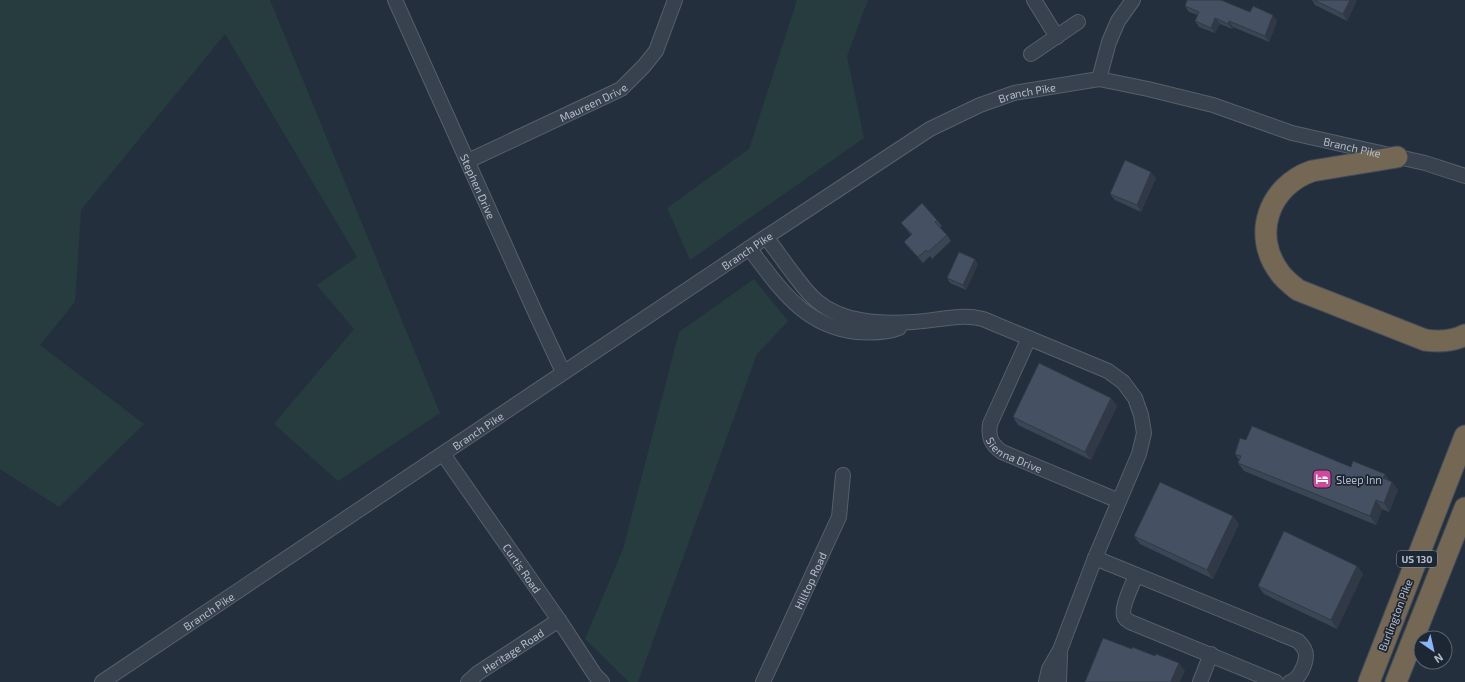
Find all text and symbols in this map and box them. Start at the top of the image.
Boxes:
street label: Maureen Drive [557,80,630,124]
street label: Branch Pike [996,80,1057,105]
street label: Branch Pike [1322,134,1382,159]
street label: Stephen Drive [458,152,499,221]
street label: Branch Pike [719,228,775,272]
street label: Branch Pike [450,409,505,452]
street label: Sienna Drive [984,435,1044,475]
hotel icon: Sleep Inn [1311,468,1333,490]
place label: Sleep Inn [1336,473,1382,486]
street label: Curtis Road [501,541,544,595]
street label: Hilltop Road [791,550,829,611]
road number: US 130 [1397,551,1437,567]
street label: Burlington Pike [1375,577,1415,653]
street label: Branch Pike [180,589,236,632]
street label: Heritage Road [480,626,546,675]
north arrow [1413,630,1453,670]
text: N [1432,651,1446,666]

